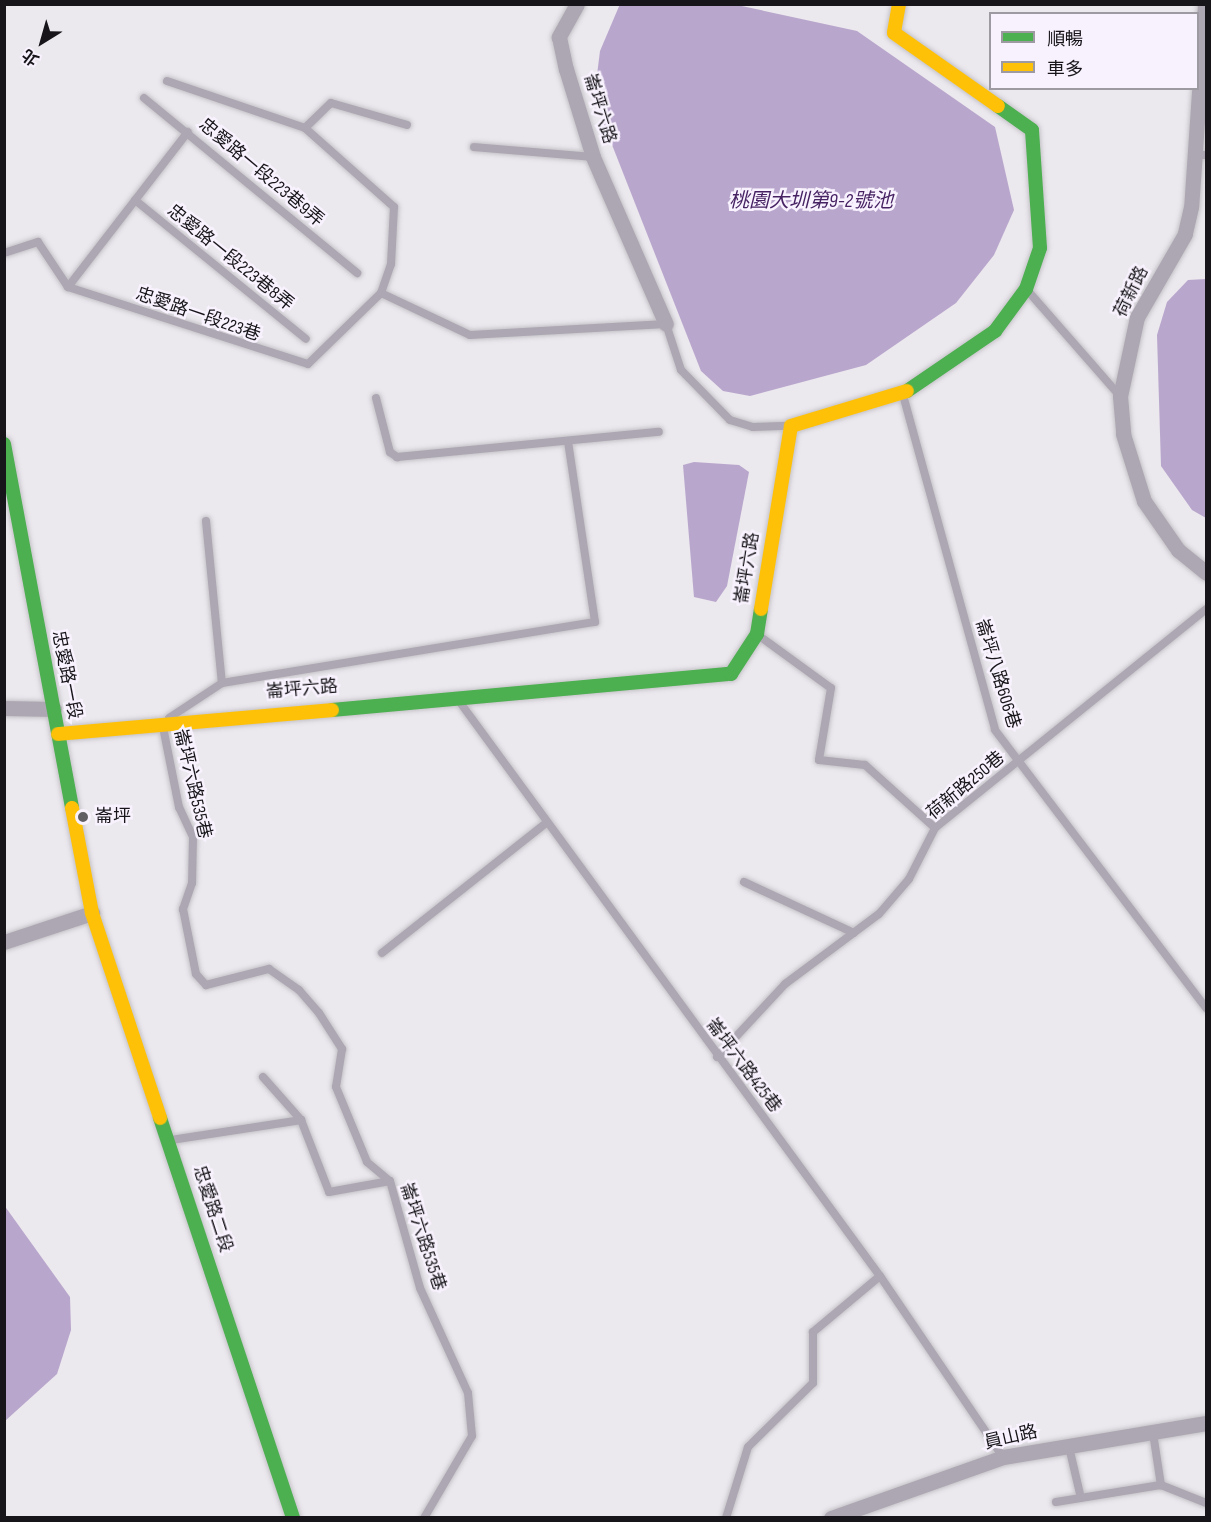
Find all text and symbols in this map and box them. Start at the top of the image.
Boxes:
north arrow [12,12,72,72]
legend [989,12,1199,90]
text: 順暢 [1047,29,1083,50]
text: 北 [19,44,43,69]
text: 車多 [1047,59,1083,80]
street label: 崙坪六路 [578,71,620,147]
street label: 忠愛路一段223巷9弄 [194,114,328,232]
water label: 桃園大圳第9-2號池 [729,189,893,213]
street label: 忠愛路一段223巷8弄 [162,200,298,316]
street label: 荷新路 [1110,263,1154,321]
street label: 忠愛路一段223巷 [133,284,263,346]
street label: 崙坪六路 [732,531,764,605]
street label: 崙坪八路606巷 [970,616,1024,732]
street label: 忠愛路一段 [47,629,85,721]
street label: 崙坪六路 [265,676,339,704]
street label: 崙坪六路535巷 [169,727,215,841]
street label: 荷新路250巷 [923,747,1009,825]
place label: 崙坪 [95,806,131,828]
marker: 崙坪 [76,810,90,824]
street label: 崙坪六路425巷 [701,1015,785,1117]
street label: 忠愛路二段 [188,1163,236,1255]
street label: 崙坪六路535巷 [394,1180,450,1294]
street label: 員山路 [982,1421,1040,1455]

